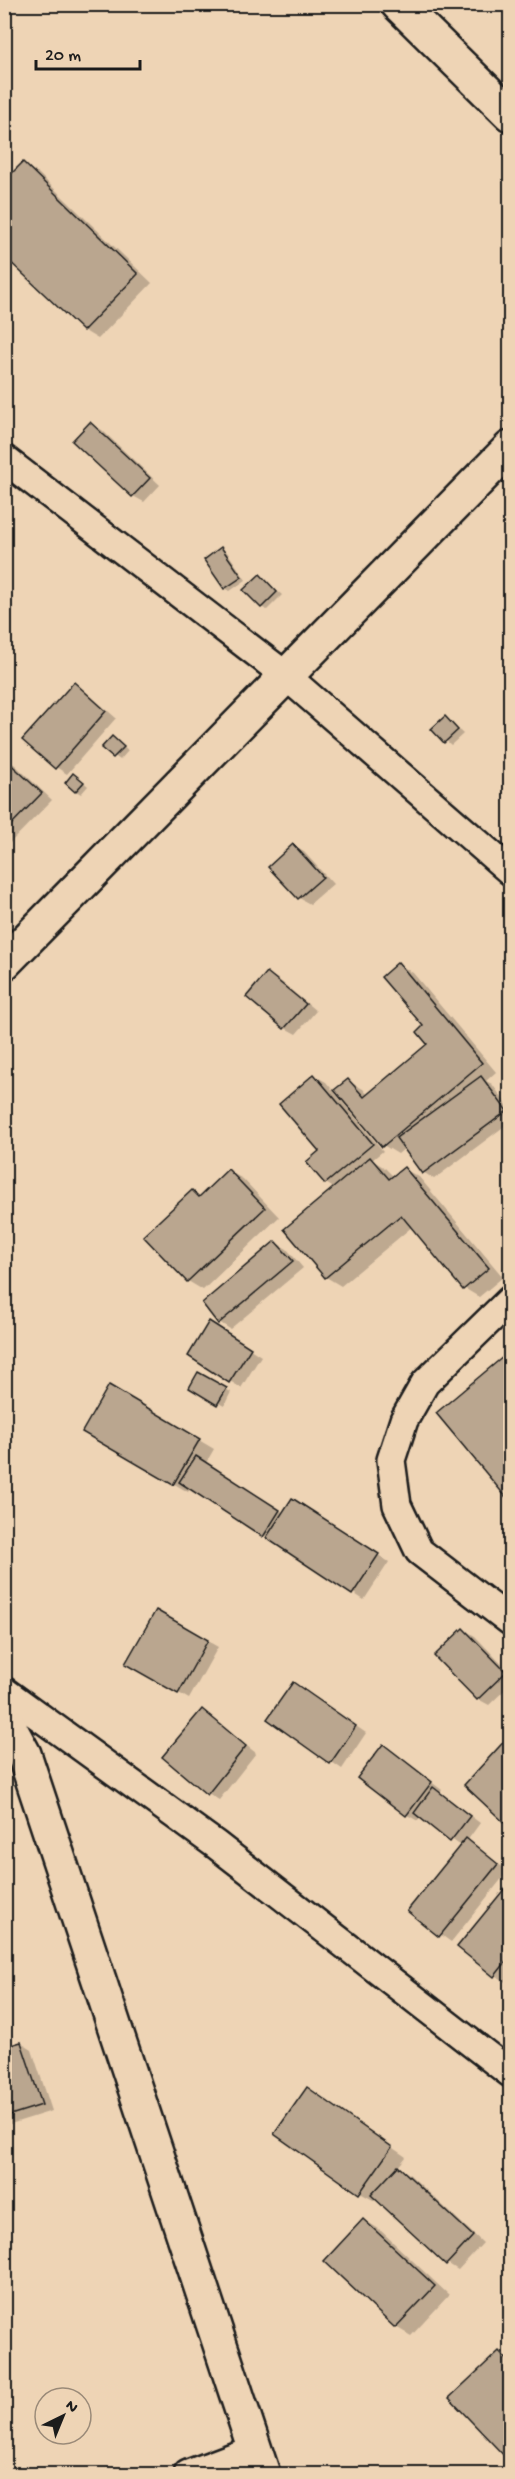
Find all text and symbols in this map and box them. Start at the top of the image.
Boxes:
scale bar [36,33,140,71]
text: 20 m [45,46,81,67]
north arrow [33,2386,93,2446]
text: N [61,2397,82,2418]

